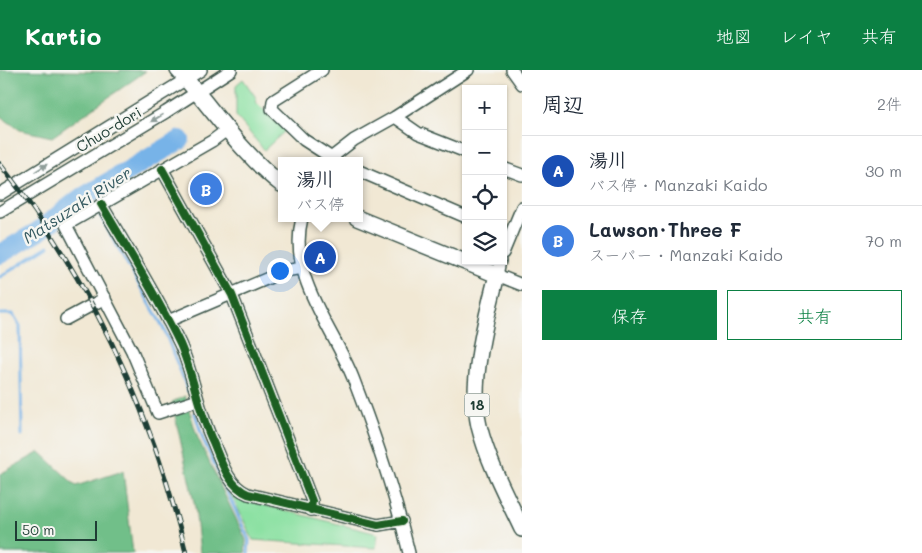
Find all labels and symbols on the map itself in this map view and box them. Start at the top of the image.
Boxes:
street label: Chuo-dori [72,102,145,157]
one-way arrow [151,113,164,122]
water label: Matsuzaki River [19,162,135,247]
one-way arrow [35,164,48,173]
pin: B [190,170,222,208]
pin: A [304,238,336,276]
your location [267,258,293,284]
road number: 18 [464,394,490,416]
scale bar [15,518,98,541]

